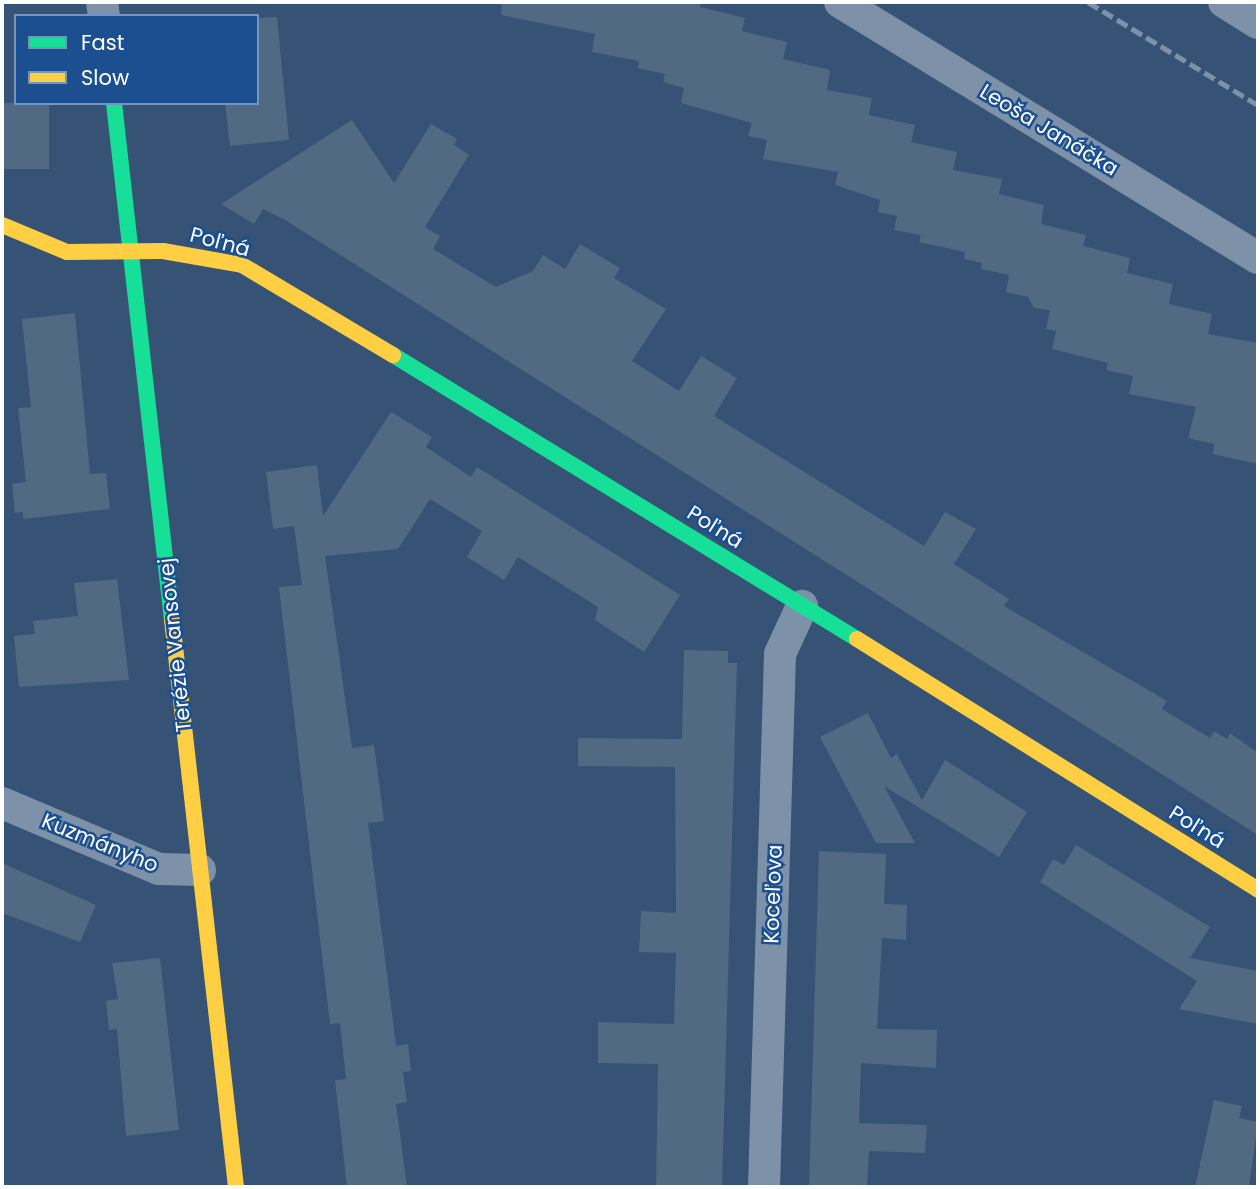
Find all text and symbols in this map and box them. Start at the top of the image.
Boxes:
legend [14,14,259,105]
text: Fast [81,28,124,57]
text: Slow [81,63,129,92]
street label: Leoša Janáčka [975,79,1123,181]
street label: Poľná [187,222,253,262]
street label: Poľná [682,500,748,554]
street label: Terézie Vansovej [153,557,197,733]
street label: Poľná [1164,800,1230,854]
street label: Kuzmányho [38,808,162,878]
street label: Koceľova [759,844,787,944]

